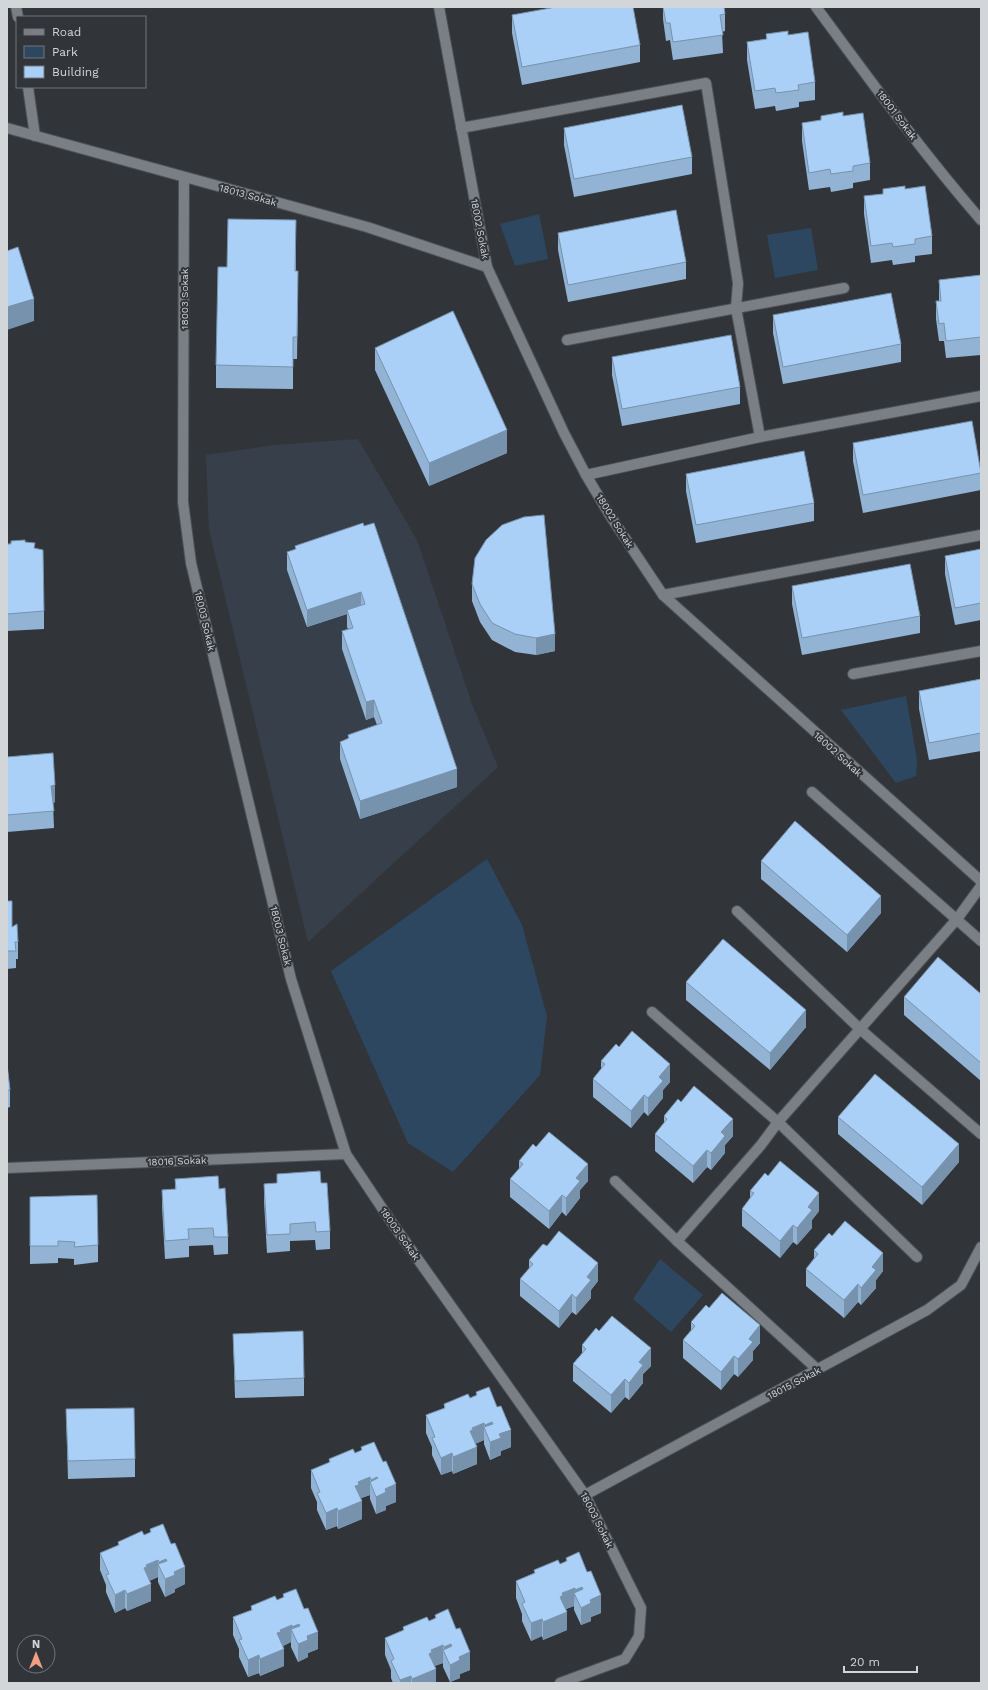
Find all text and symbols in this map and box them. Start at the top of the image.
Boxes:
legend [16,16,146,88]
text: Road [52,25,81,39]
text: Park [52,45,78,59]
text: Building [52,65,99,79]
street label: 18001 Sokak [875,88,919,142]
street label: 18013 Sokak [218,182,278,208]
street label: 18002 Sokak [469,198,491,260]
street label: 18003 Sokak [179,268,190,329]
street label: 18002 Sokak [594,492,636,550]
street label: 18003 Sokak [193,590,217,652]
street label: 18002 Sokak [812,729,865,779]
street label: 18003 Sokak [268,905,294,967]
street label: 18016 Sokak [147,1154,207,1168]
street label: 18003 Sokak [378,1206,422,1262]
street label: 18015 Sokak [765,1364,823,1402]
street label: 18003 Sokak [578,1490,616,1550]
north arrow [16,1634,56,1674]
text: N [32,1638,40,1651]
scale bar [844,1648,917,1674]
text: 20 m [850,1655,880,1669]

